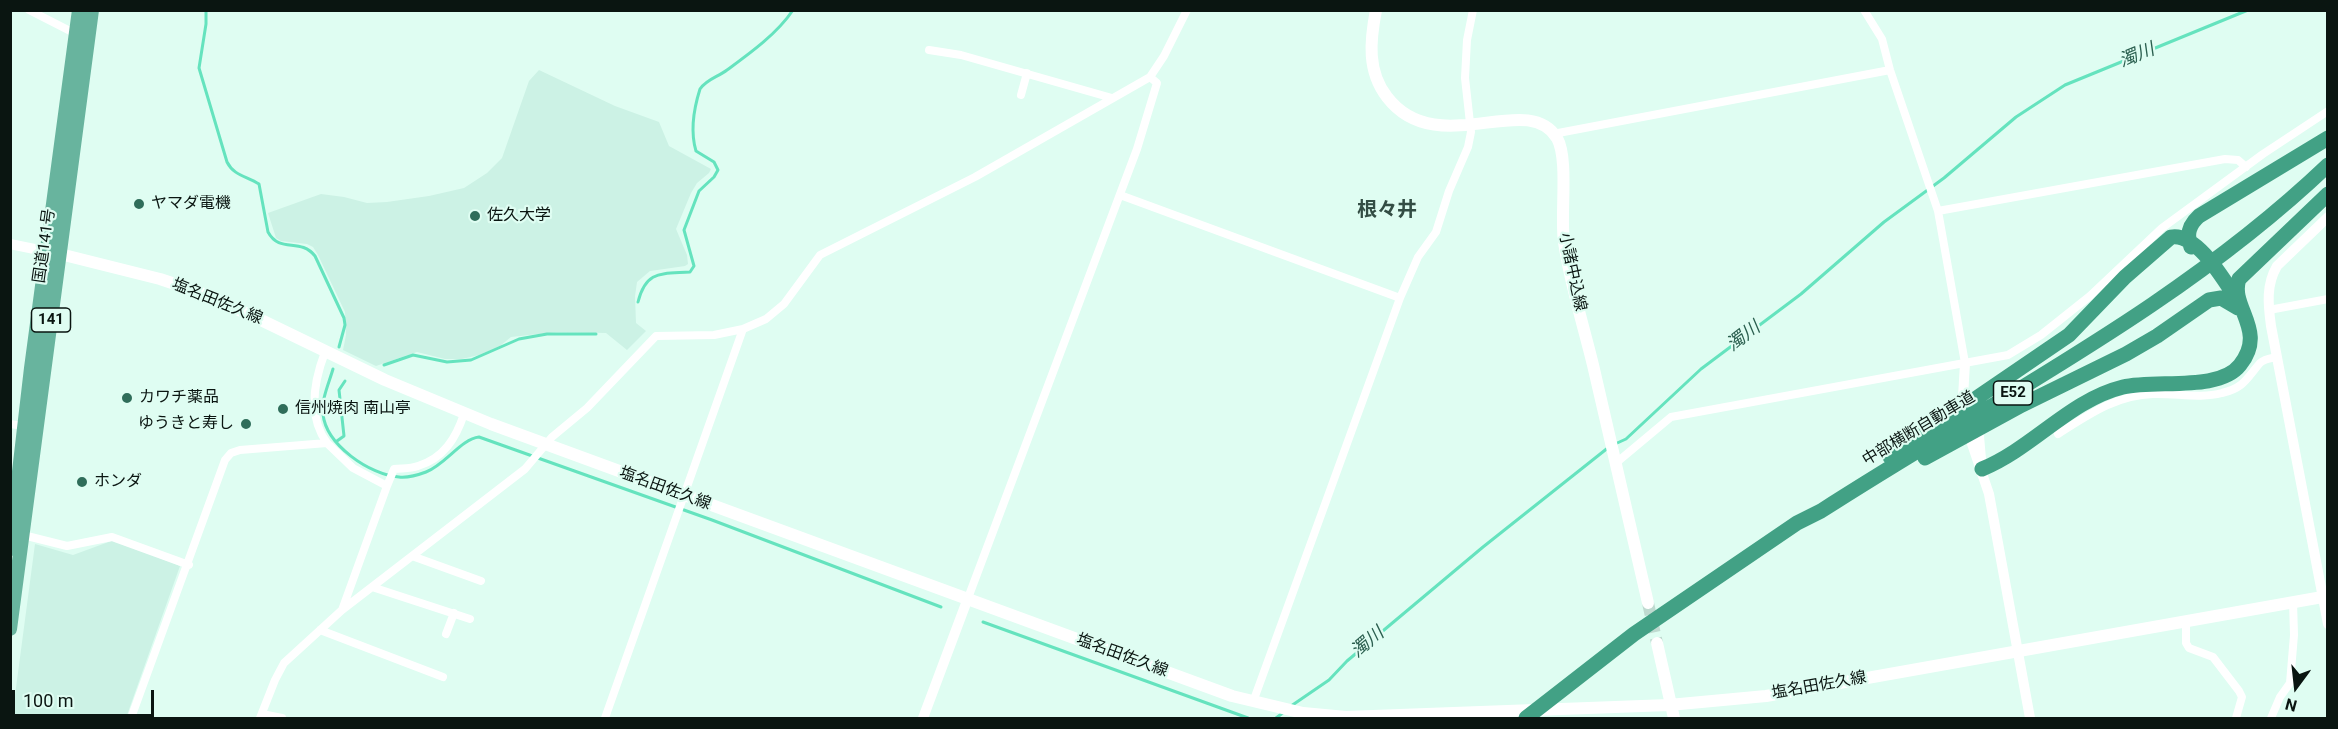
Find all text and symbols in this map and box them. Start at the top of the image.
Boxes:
water label: 濁川 [2116,39,2158,73]
place label: ヤマダ電機 [151,194,231,214]
marker: ヤマダ電機 [132,197,146,211]
district label: 根々井 [1357,199,1417,223]
place label: 佐久大学 [487,206,551,226]
street label: 国道141号 [30,208,60,284]
marker: 佐久大学 [468,209,482,223]
street label: 小諸中込線 [1554,231,1590,313]
street label: 塩名田佐久線 [169,275,265,329]
road number: 141 [32,308,70,332]
water label: 濁川 [1723,318,1765,356]
road number: E52 [1994,381,2032,405]
place label: カワチ薬品 [139,388,219,408]
street label: 中部横断自動車道 [1859,388,1979,470]
marker: カワチ薬品 [120,391,134,405]
place label: 信州焼肉 南山亭 [295,399,411,419]
marker: 信州焼肉 南山亭 [276,402,290,416]
place label: ゆうきと寿し [138,414,234,434]
marker: ゆうきと寿し [239,417,253,431]
street label: 塩名田佐久線 [617,464,713,514]
place label: ホンダ [94,472,142,492]
marker: ホンダ [75,475,89,489]
water label: 濁川 [1347,623,1389,663]
street label: 塩名田佐久線 [1074,631,1170,681]
north arrow [2266,657,2326,717]
street label: 塩名田佐久線 [1770,668,1868,704]
scale bar [15,678,158,716]
text: 100 m [23,690,74,711]
text: N [2283,694,2299,716]

